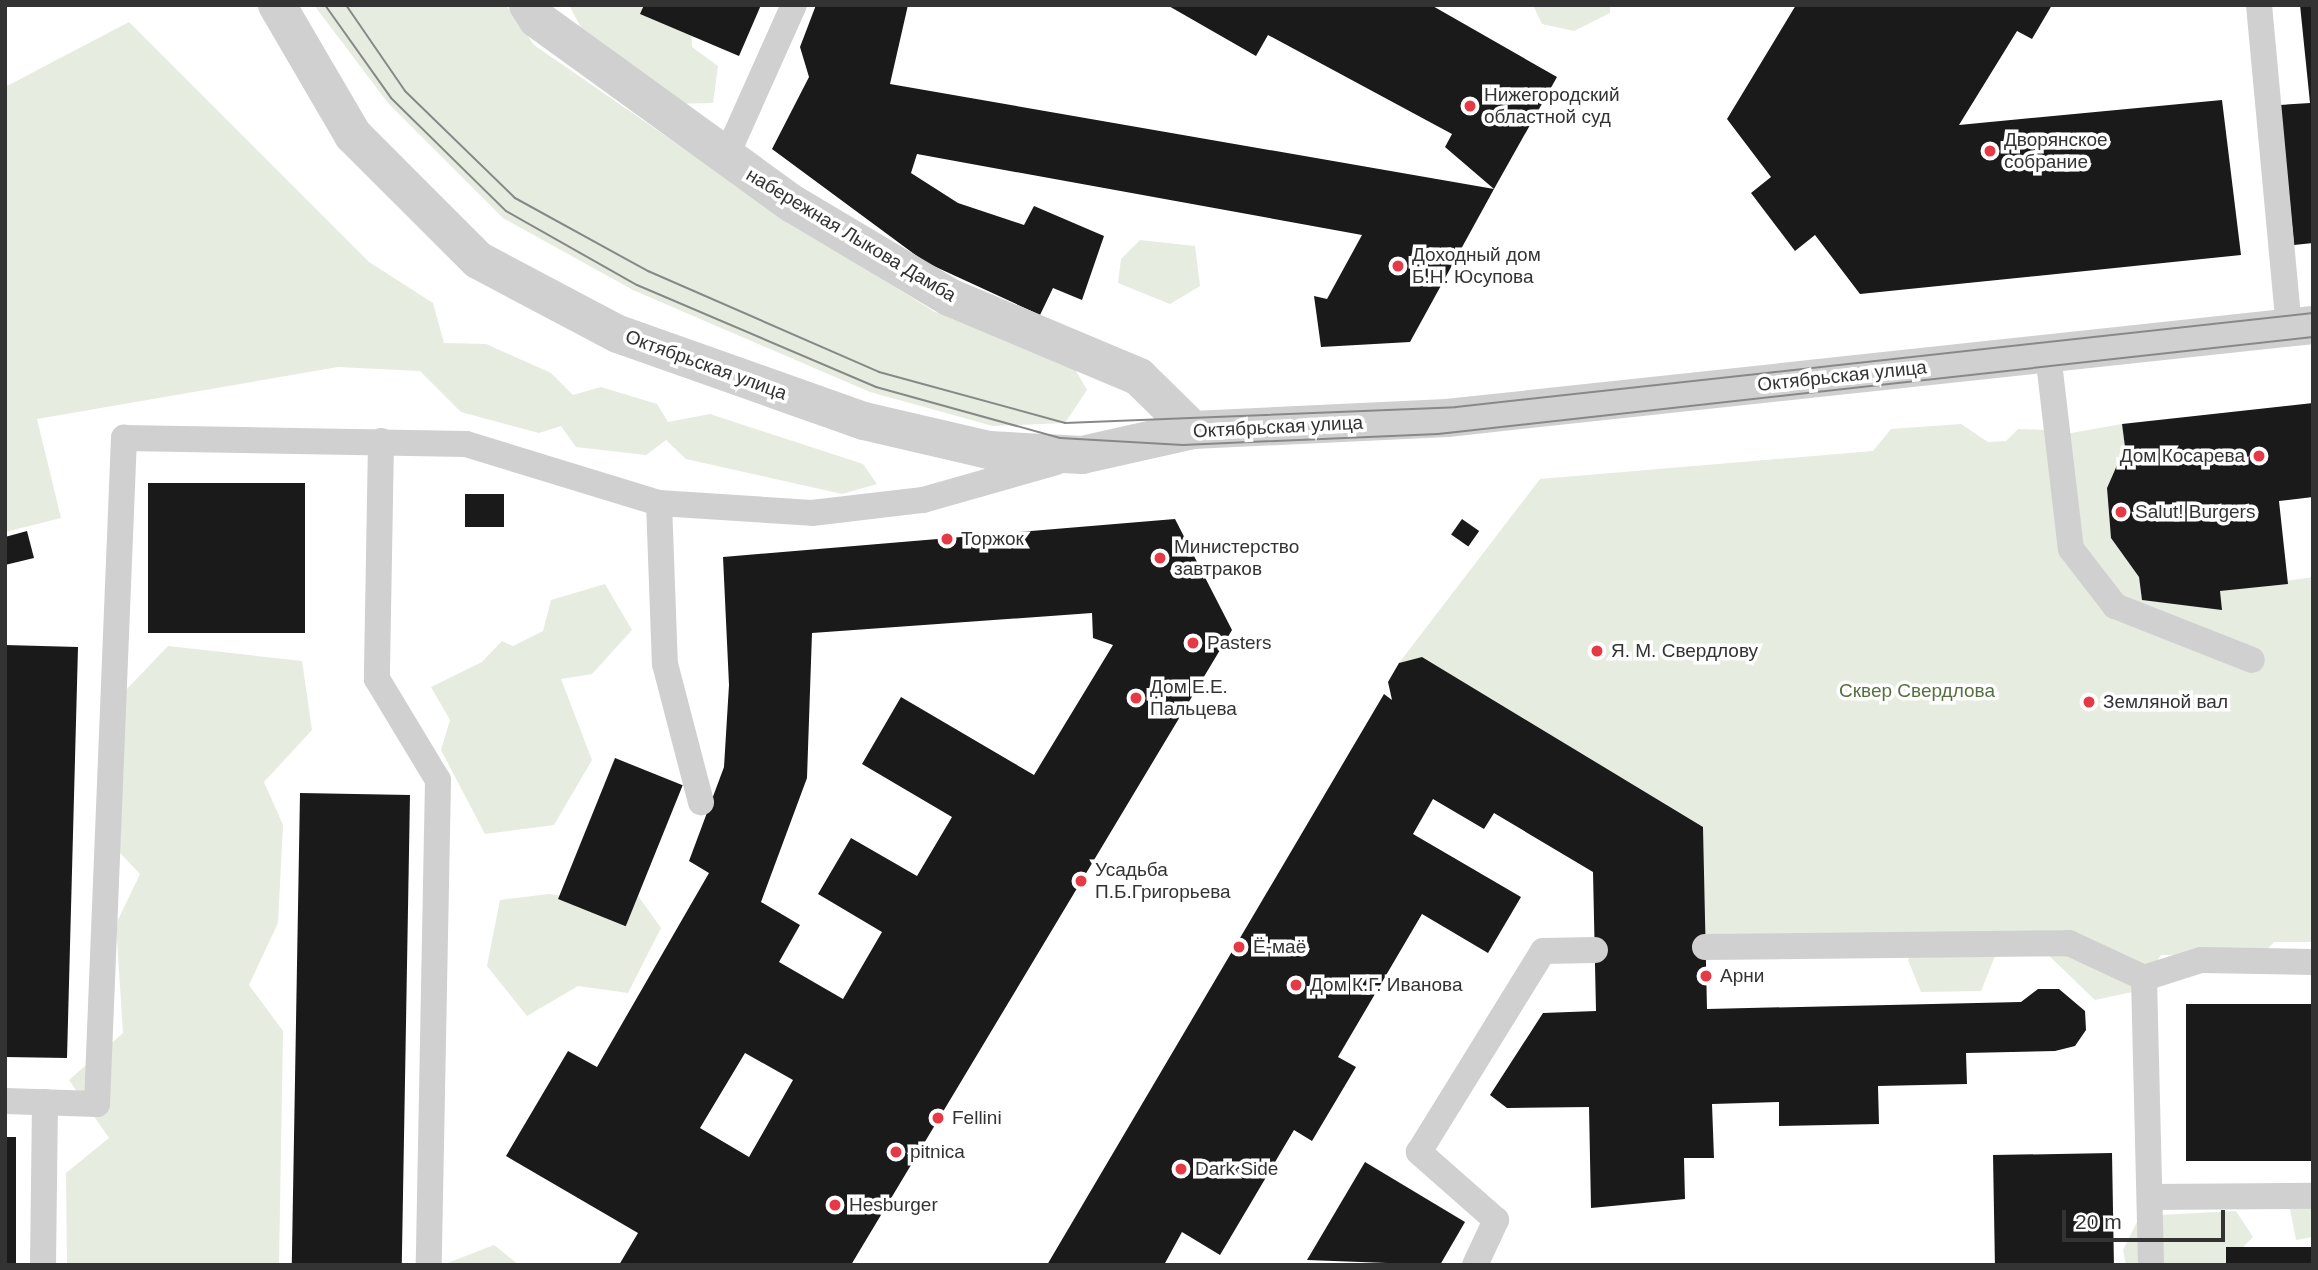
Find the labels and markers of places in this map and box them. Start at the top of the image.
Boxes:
place label: Нижегородский областной суд [1484,84,1620,128]
marker: Нижегородский областной суд [1462,98,1478,114]
place label: Дворянское собрание [2004,129,2108,173]
marker: Дворянское собрание [1982,143,1998,159]
place label: Доходный дом Б.Н. Юсупова [1412,244,1541,288]
marker: Доходный дом Б.Н. Юсупова [1390,258,1406,274]
place label: Дом Косарева [2120,445,2245,467]
marker: Дом Косарева [2251,448,2267,464]
place label: Salut! Burgers [2135,501,2255,523]
marker: Salut! Burgers [2113,504,2129,520]
place label: Торжок [961,528,1024,550]
marker: Торжок [939,531,955,547]
place label: Министерство завтраков [1174,536,1299,580]
marker: Министерство завтраков [1152,550,1168,566]
place label: Pasters [1207,632,1271,654]
marker: Pasters [1185,635,1201,651]
place label: Я. М. Свердлову [1611,640,1758,662]
marker: Я. М. Свердлову [1589,643,1605,659]
place label: Дом Е.Е. Пальцева [1150,676,1237,720]
marker: Дом Е.Е. Пальцева [1128,690,1144,706]
place label: Земляной вал [2103,691,2228,713]
marker: Земляной вал [2081,694,2097,710]
place label: Усадьба П.Б.Григорьева [1095,859,1231,903]
marker: Усадьба П.Б.Григорьева [1073,873,1089,889]
place label: Ё-маё [1253,936,1306,958]
marker: Ё-маё [1231,939,1247,955]
place label: Арни [1720,965,1764,987]
marker: Арни [1698,968,1714,984]
place label: Дом К.Г. Иванова [1310,974,1462,996]
marker: Дом К.Г. Иванова [1288,977,1304,993]
place label: Fellini [952,1107,1002,1129]
marker: Fellini [930,1110,946,1126]
place label: pitnica [910,1141,965,1163]
marker: pitnica [888,1144,904,1160]
place label: Dark Side [1195,1158,1278,1180]
marker: Dark Side [1173,1161,1189,1177]
place label: Hesburger [849,1194,938,1216]
marker: Hesburger [827,1197,843,1213]

